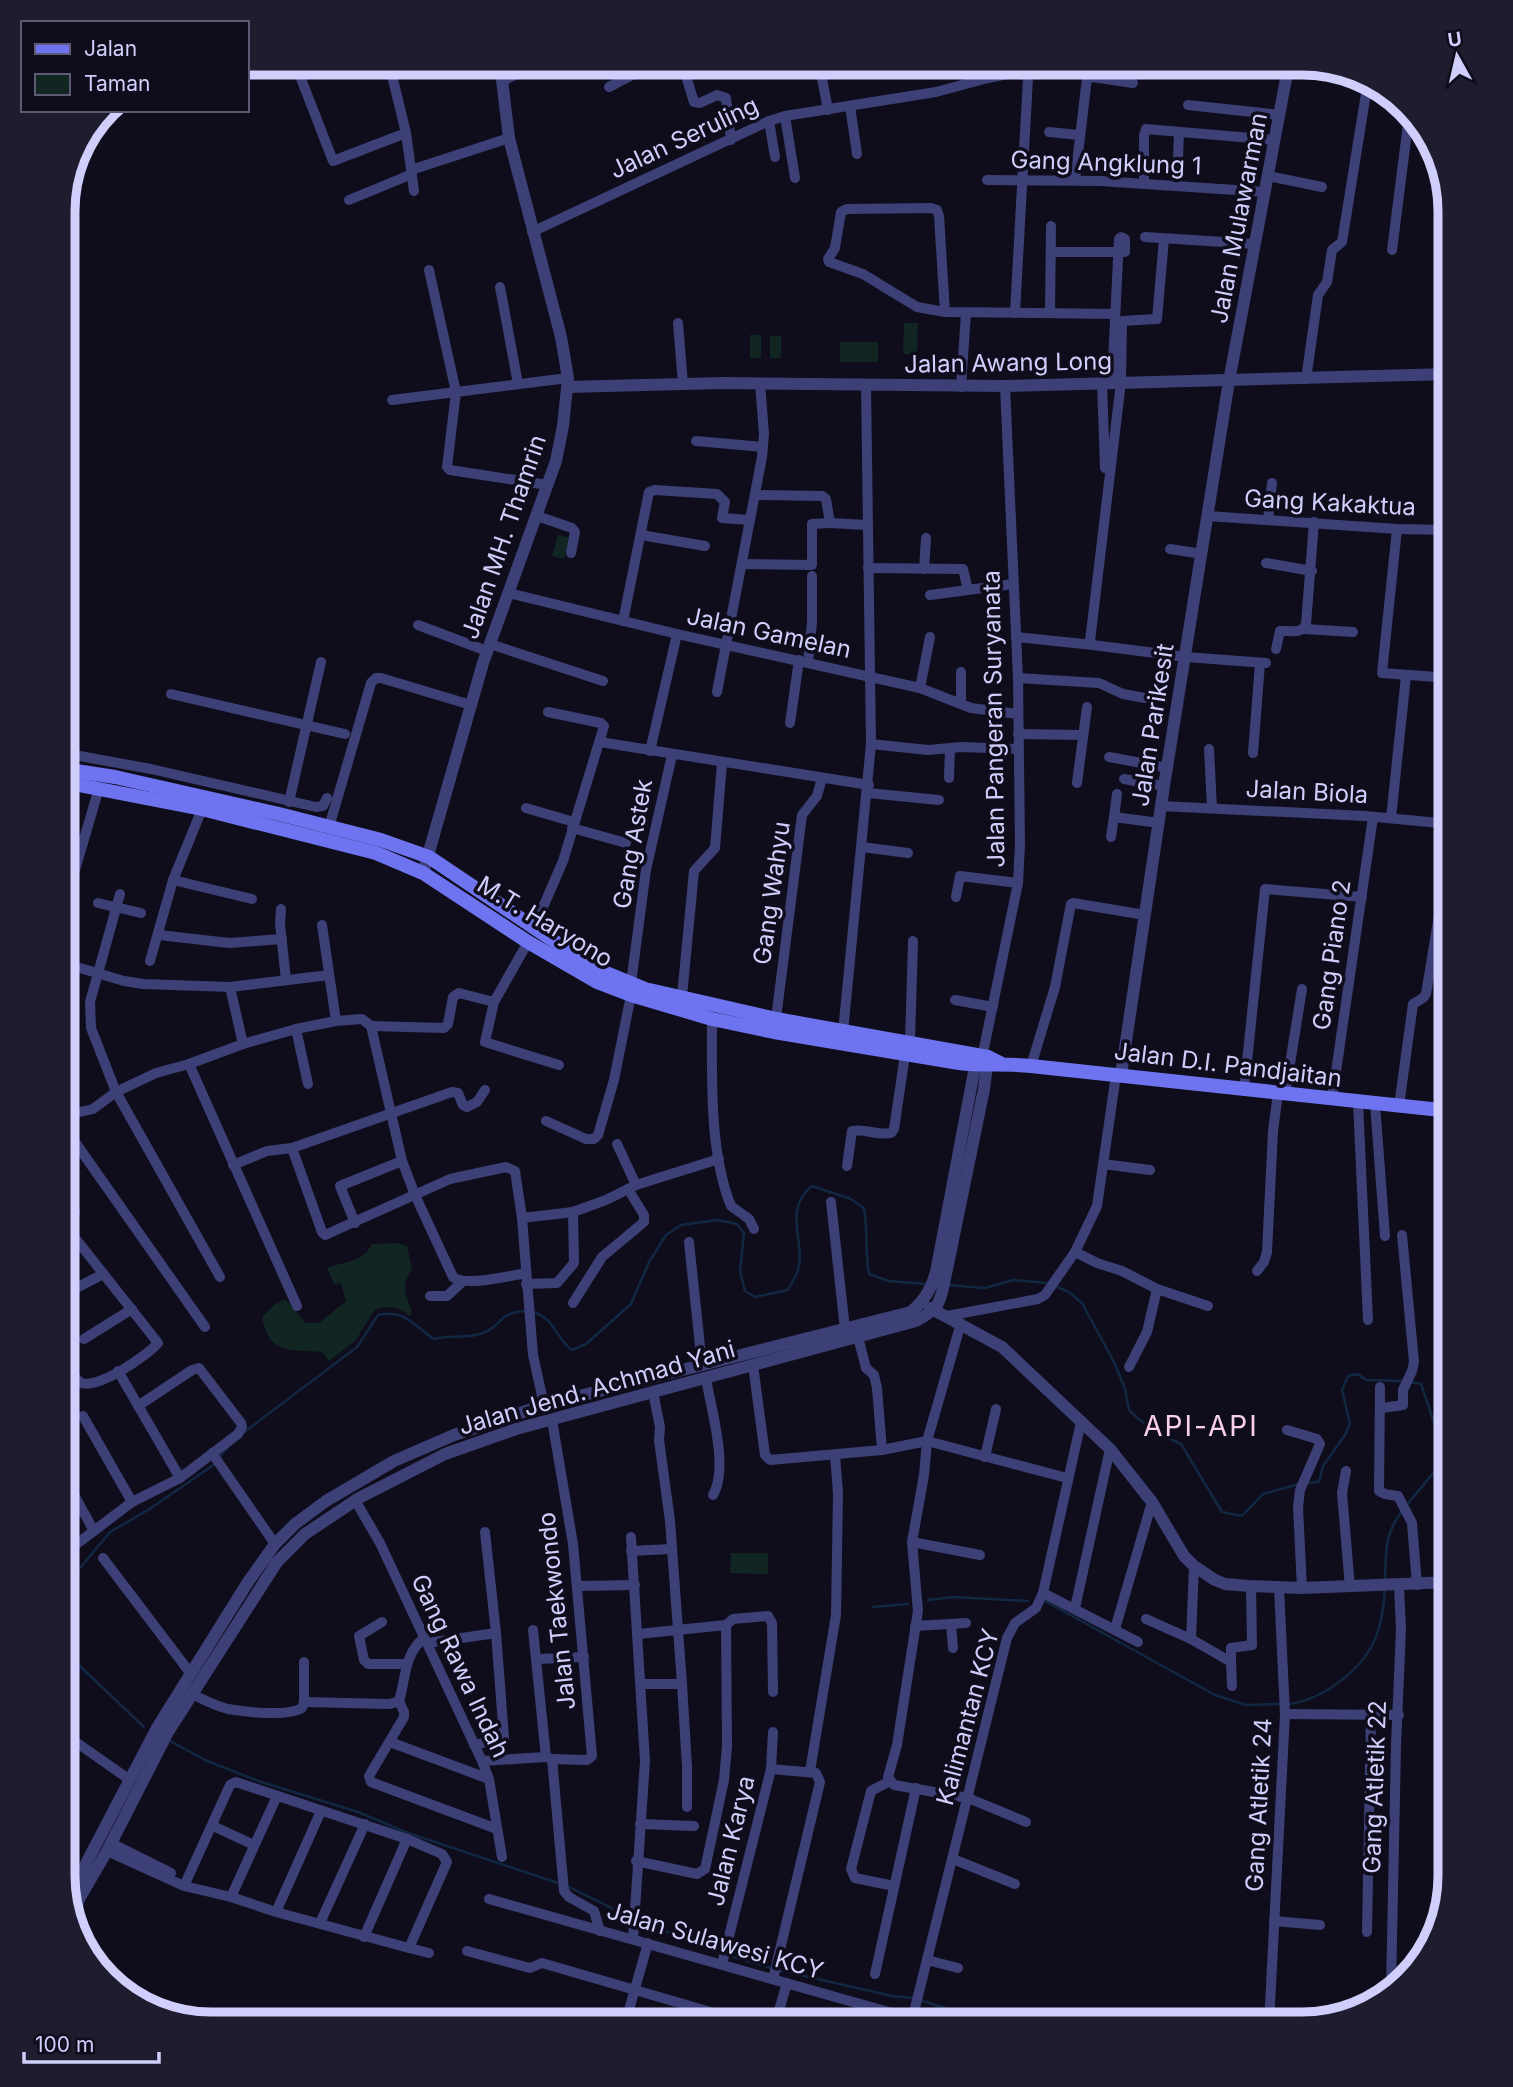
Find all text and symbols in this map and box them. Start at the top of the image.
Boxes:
legend [21,21,248,112]
north arrow [1422,21,1492,91]
text: U [1446,27,1463,52]
text: Jalan [84,36,137,61]
text: Taman [84,71,150,96]
street label: Jalan Seruling [605,90,763,185]
street label: Jalan Mulawarman [1204,110,1273,326]
street label: Gang Angklung 1 [1010,145,1202,180]
street label: Jalan Awang Long [904,346,1112,379]
street label: Jalan MH. Thamrin [455,431,552,643]
street label: Gang Kakaktua [1243,484,1417,521]
street label: Jalan Pangeran Suryanata [976,570,1011,868]
street label: Jalan Gamelan [684,601,854,664]
street label: Jalan Parikesit [1125,641,1180,808]
street label: Jalan Biola [1245,774,1369,809]
street label: Gang Astek [607,777,658,911]
street label: Gang Wahyu [747,819,796,966]
street label: M.T. Haryono [472,870,618,973]
street label: Gang Piano 2 [1307,878,1356,1032]
street label: Jalan D.I. Pandjaitan [1113,1036,1344,1093]
street label: Jalan Jend. Achmad Yani [455,1334,738,1441]
district label: API-API [1143,1409,1259,1443]
street label: Jalan Taekwondo [532,1511,581,1711]
street label: Gang Rawa Indah [405,1570,516,1762]
street label: Kalimantan KCY [930,1625,1005,1808]
street label: Gang Atletik 22 [1357,1700,1392,1874]
street label: Gang Atletik 24 [1239,1717,1278,1893]
street label: Jalan Karya [700,1773,761,1909]
street label: Jalan Sulawesi KCY [604,1896,827,1985]
scale bar [24,2021,159,2064]
text: 100 m [35,2032,94,2057]

